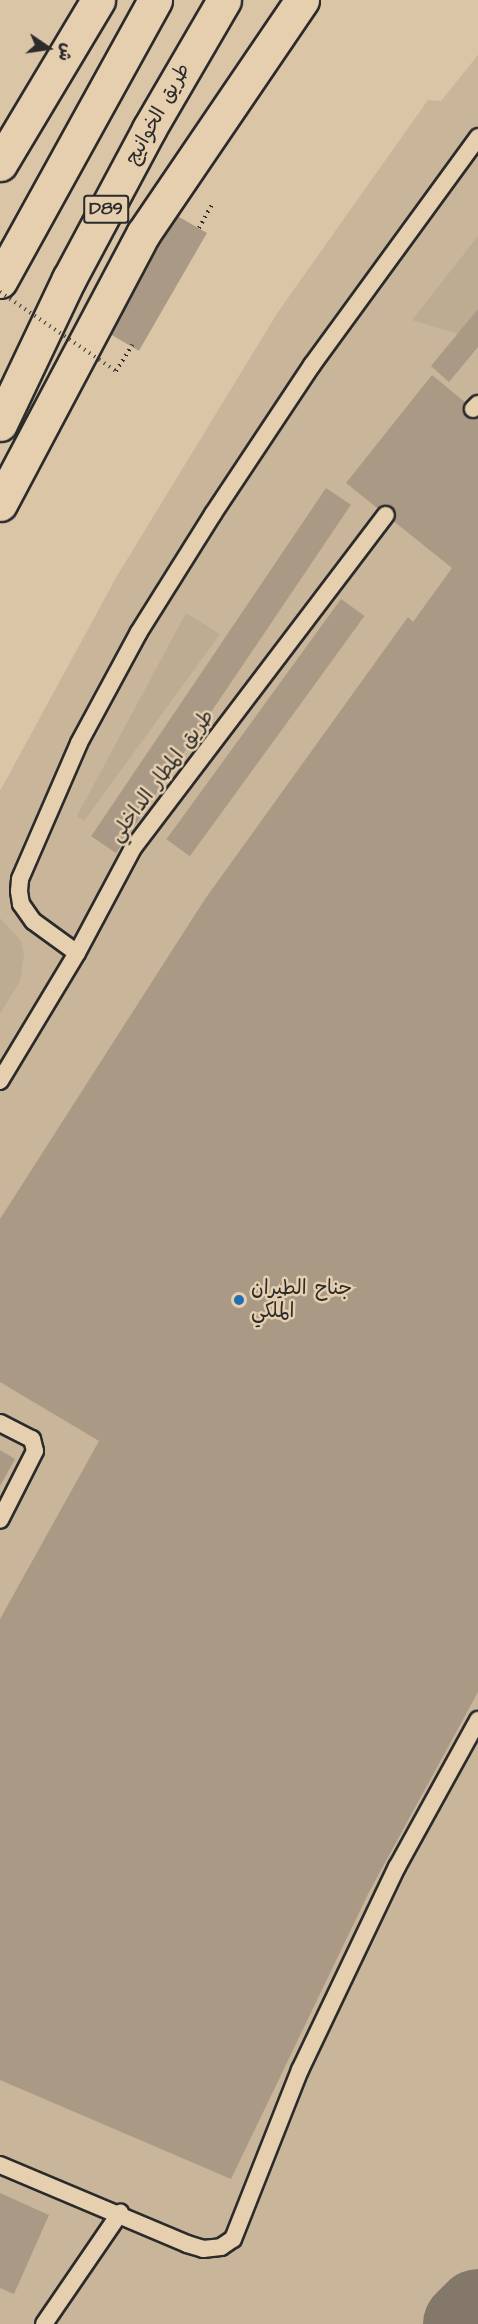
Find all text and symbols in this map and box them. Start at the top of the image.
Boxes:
north arrow [18,18,78,78]
text: ش [53,41,78,63]
street label: طريق الخوانيج [120,59,196,169]
road number: D89 [82,194,130,224]
street label: طريق المطار الداخلي [104,705,220,847]
place label: جناح الطيران الملكي [251,1276,352,1323]
marker: جناح الطيران الملكي [232,1293,246,1307]

